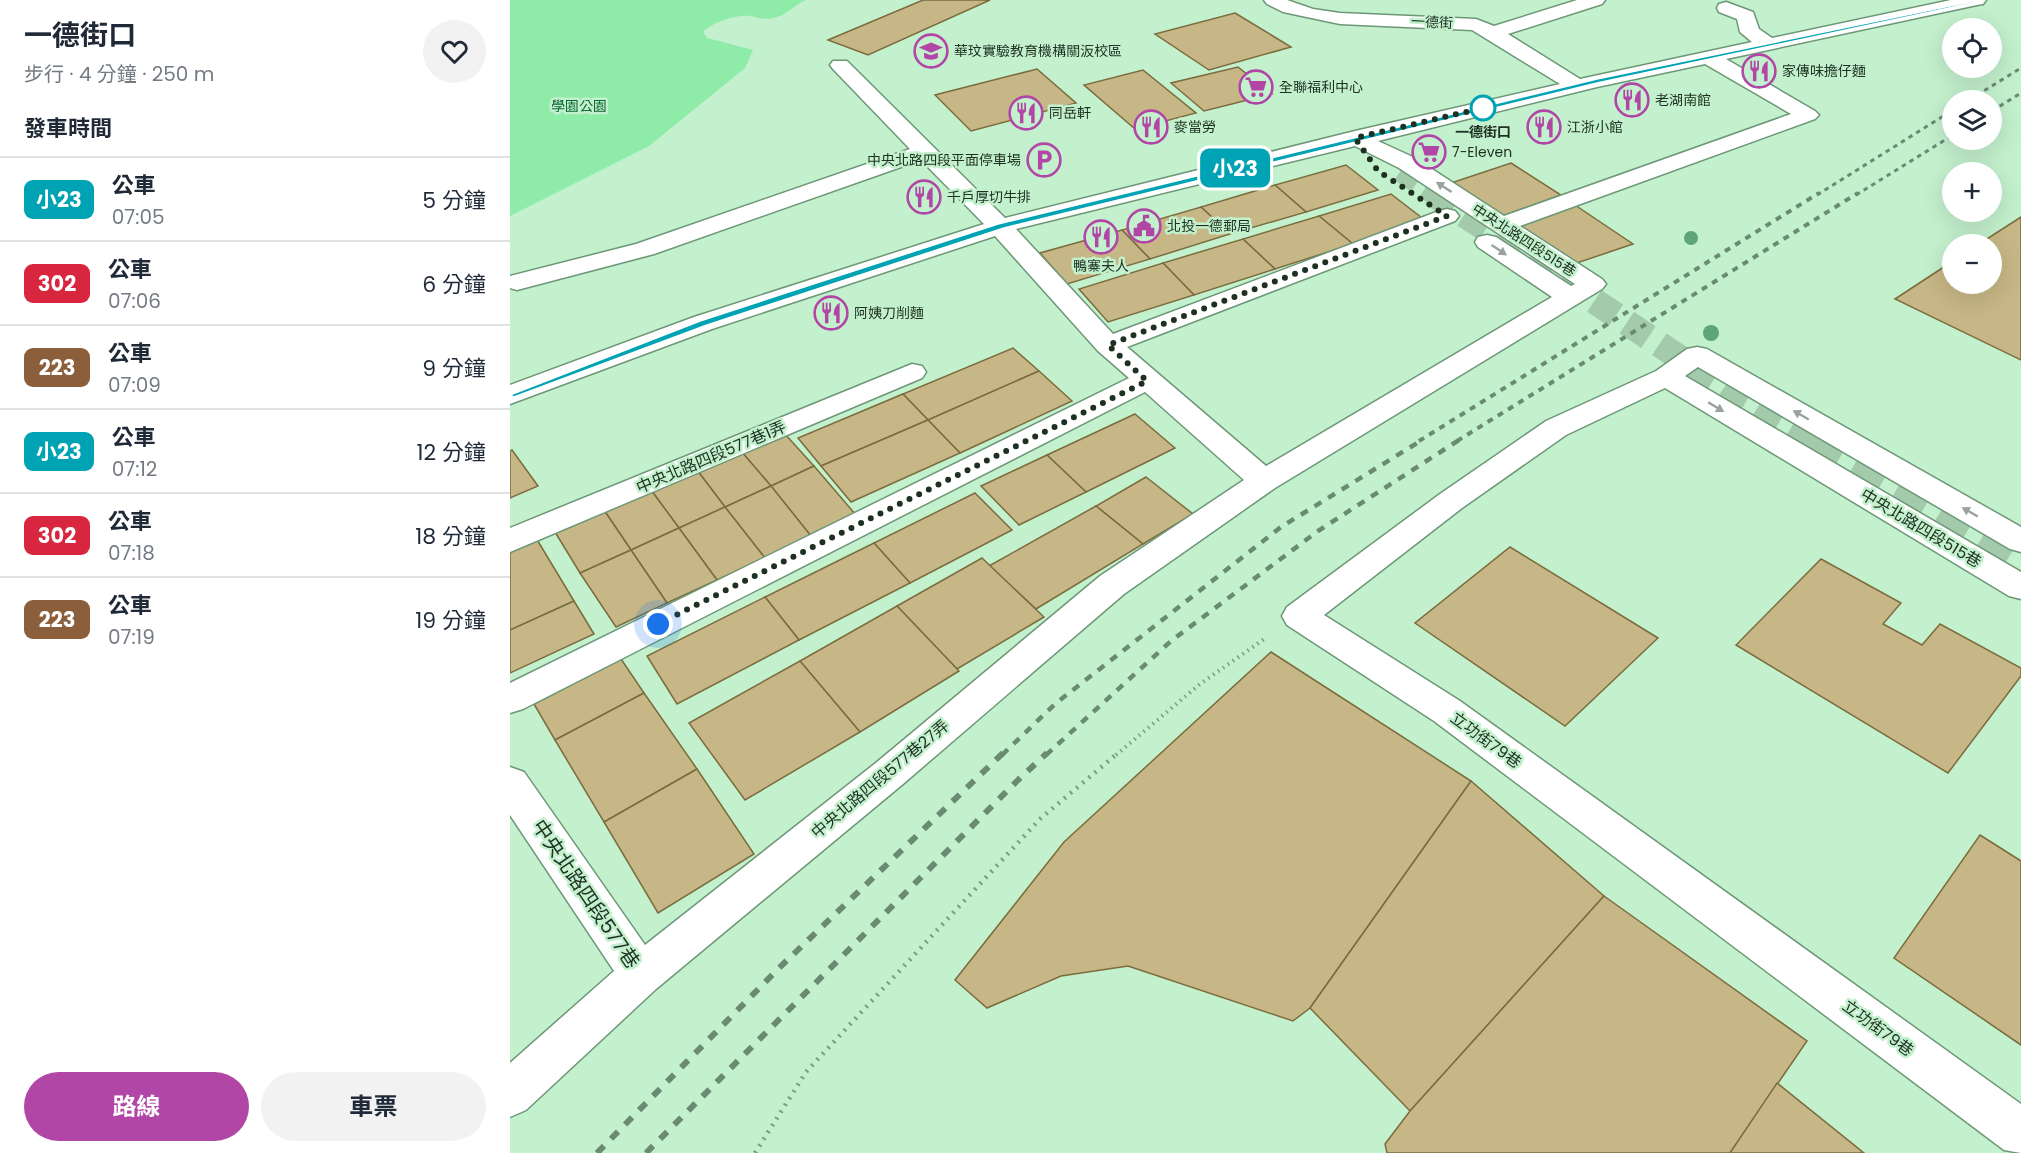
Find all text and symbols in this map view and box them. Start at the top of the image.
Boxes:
street label: 一德街 [1411,11,1453,33]
text: 一德街口 [24,16,136,55]
map controls [1942,18,2002,294]
button: locate [1942,18,2002,78]
button: heart [423,20,486,83]
school or university icon: 華玟實驗教育機構關汳校區 [913,33,949,69]
place label: 華玟實驗教育機構關汳校區 [954,41,1122,61]
restaurant icon: 家傳味擔仔麵 [1741,53,1777,89]
text: 步行 · 4 分鐘 · 250 m [24,60,214,88]
place label: 家傳味擔仔麵 [1782,61,1866,81]
supermarket icon: 全聯福利中心 [1238,69,1274,105]
place label: 全聯福利中心 [1279,77,1363,97]
restaurant icon: 老湖南館 [1614,82,1650,118]
place label: 老湖南館 [1655,90,1711,110]
button: layers [1942,90,2002,150]
restaurant icon: 同岳軒 [1008,95,1044,131]
marker: 一德街口 [1470,95,1496,121]
park label: 學園公園 [551,96,607,116]
place label: 同岳軒 [1049,103,1091,123]
restaurant icon: 麥當勞 [1133,109,1169,145]
restaurant icon: 江浙小館 [1526,109,1562,145]
text: 發車時間 [24,113,112,144]
place label: 麥當勞 [1174,117,1216,137]
place label: 江浙小館 [1567,117,1623,137]
place label: 一德街口 [1455,122,1511,142]
supermarket icon: 7-Eleven [1411,134,1447,170]
parking icon: 中央北路四段平面停車場 [1026,142,1062,178]
place label: 7-Eleven [1452,142,1512,162]
line badge: 小23 [1200,148,1270,188]
place label: 中央北路四段平面停車場 [867,150,1021,170]
text: 小23 [1212,154,1258,183]
button: + [1942,162,2002,222]
text: 公車 [112,170,156,201]
restaurant icon: 千戶厚切牛排 [906,179,942,215]
one-way arrow [1436,181,1452,193]
text: 小23 [36,185,82,214]
text: 5 分鐘 [422,185,486,216]
place label: 千戶厚切牛排 [947,187,1031,207]
street label: 中央北路四段515巷 [1468,199,1580,281]
text: 07:05 [112,203,165,231]
public building icon: 北投一德郵局 [1126,208,1162,244]
place label: 北投一德郵局 [1167,216,1251,236]
restaurant icon: 鴨寨夫人 [1083,219,1119,255]
button: − [1942,234,2002,294]
one-way arrow [1491,244,1507,255]
text: 公車 [108,254,152,285]
place label: 鴨寨夫人 [1073,256,1129,276]
text: 302 [38,269,76,298]
text: 6 分鐘 [422,269,486,300]
text: 07:06 [108,287,161,315]
restaurant icon: 阿姨刀削麵 [813,295,849,331]
place label: 阿姨刀削麵 [854,303,924,323]
text: 公車 [108,338,152,369]
text: 223 [39,353,75,382]
text: 9 分鐘 [422,353,486,384]
text: 07:09 [108,371,161,399]
one-way arrow [1708,402,1725,412]
one-way arrow [1793,409,1809,420]
street label: 中央北路四段577巷1弄 [633,415,789,499]
text: 公車 [112,422,156,453]
text: 小23 [36,437,82,466]
text: 12 分鐘 [416,437,486,468]
text: 07:12 [112,455,157,483]
street label: 中央北路四段515巷 [1856,483,1986,573]
text: 公車 [108,506,152,537]
one-way arrow [1962,506,1978,517]
text: 302 [38,521,76,550]
text: 18 分鐘 [415,521,486,552]
text: 07:18 [108,539,155,567]
text: 公車 [108,590,152,621]
text: 223 [39,605,75,634]
text: 19 分鐘 [415,605,486,636]
your location [643,609,673,639]
text: 07:19 [108,623,155,651]
street label: 立功街79巷 [1446,706,1526,774]
street label: 中央北路四段577巷27弄 [806,714,954,844]
street label: 中央北路四段577巷 [526,814,646,974]
street label: 立功街79巷 [1838,994,1918,1062]
button: 路線 [24,1072,249,1141]
button: 車票 [261,1072,486,1141]

